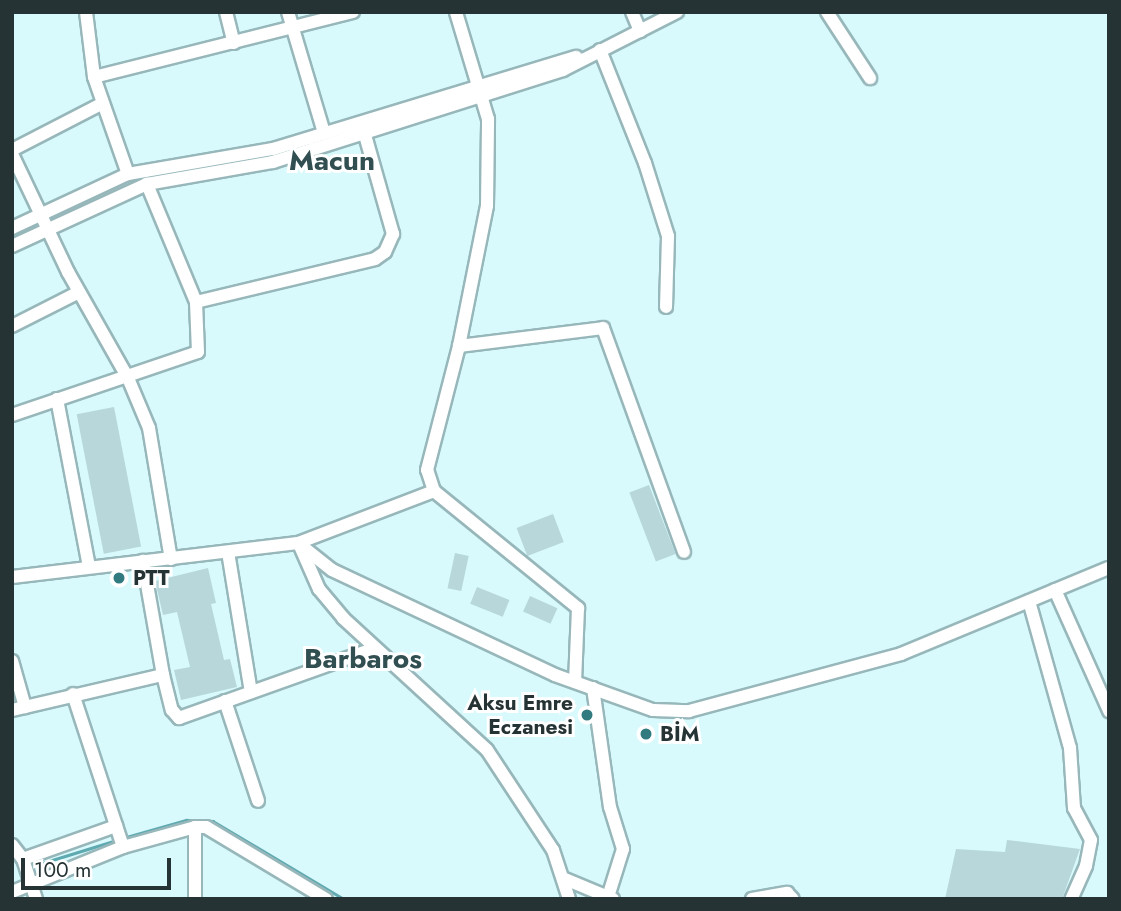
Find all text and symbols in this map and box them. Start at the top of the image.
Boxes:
district label: Macun [289,144,375,178]
place label: PTT [133,565,170,591]
marker: PTT [111,570,127,586]
district label: Barbaros [304,642,422,676]
place label: Aksu Emre Eczanesi [467,690,573,740]
marker: Aksu Emre Eczanesi [579,707,595,723]
place label: BİM [660,721,699,747]
marker: BİM [638,726,654,742]
scale bar [24,844,175,888]
text: 100 m [34,855,91,885]

